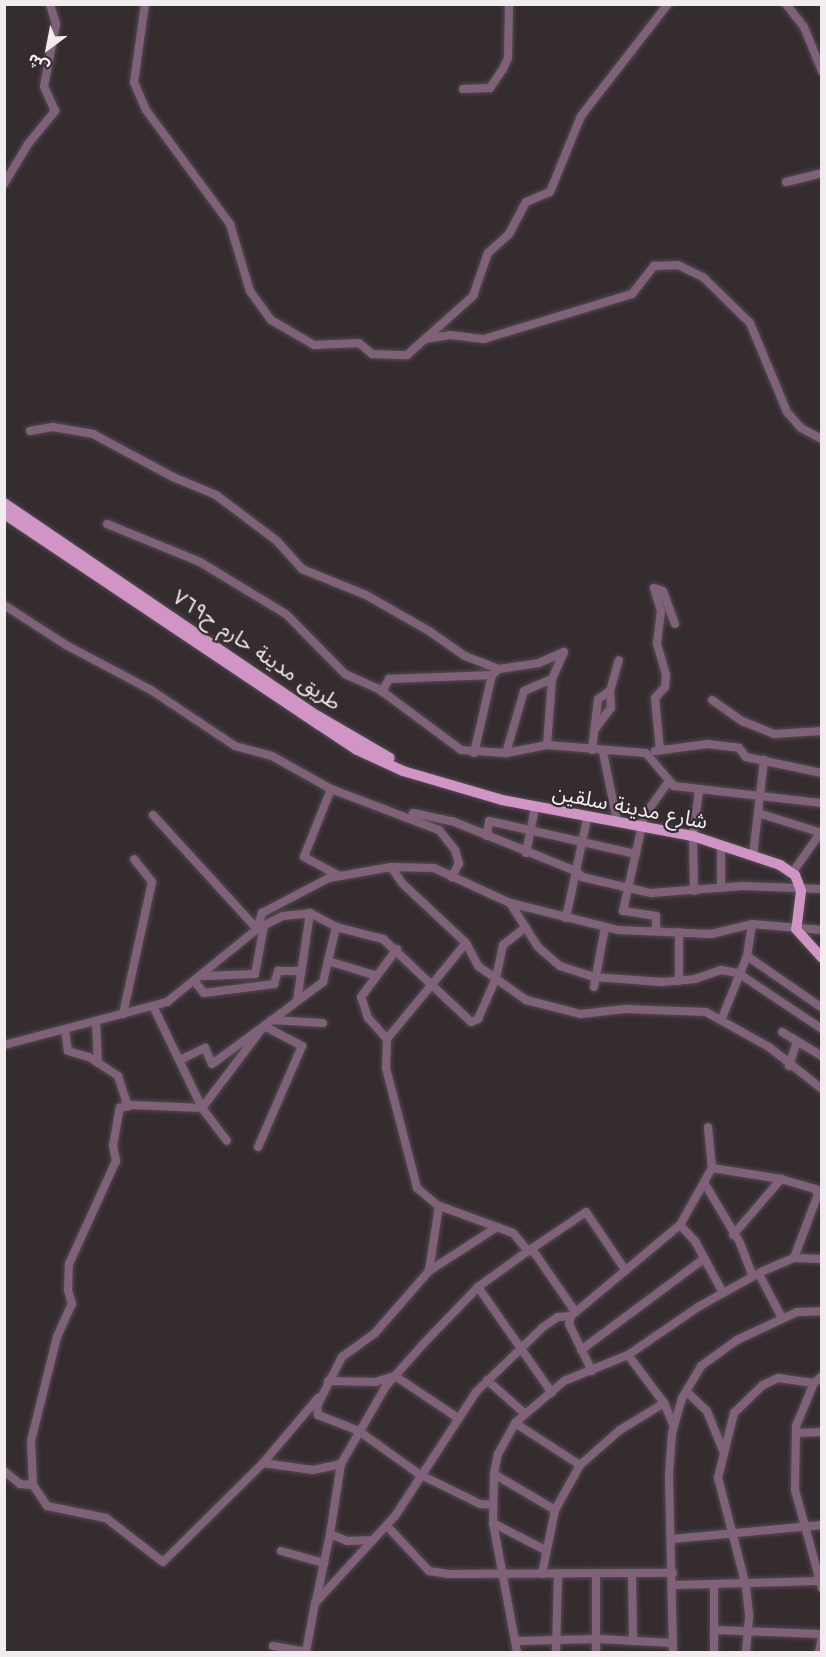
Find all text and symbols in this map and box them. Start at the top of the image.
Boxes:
north arrow [18,18,78,78]
text: ش [24,50,53,78]
street label: طريق مدينة حارم ح٧٦٩ [168,584,346,716]
street label: شارع مدينة سلقين [550,780,710,834]

